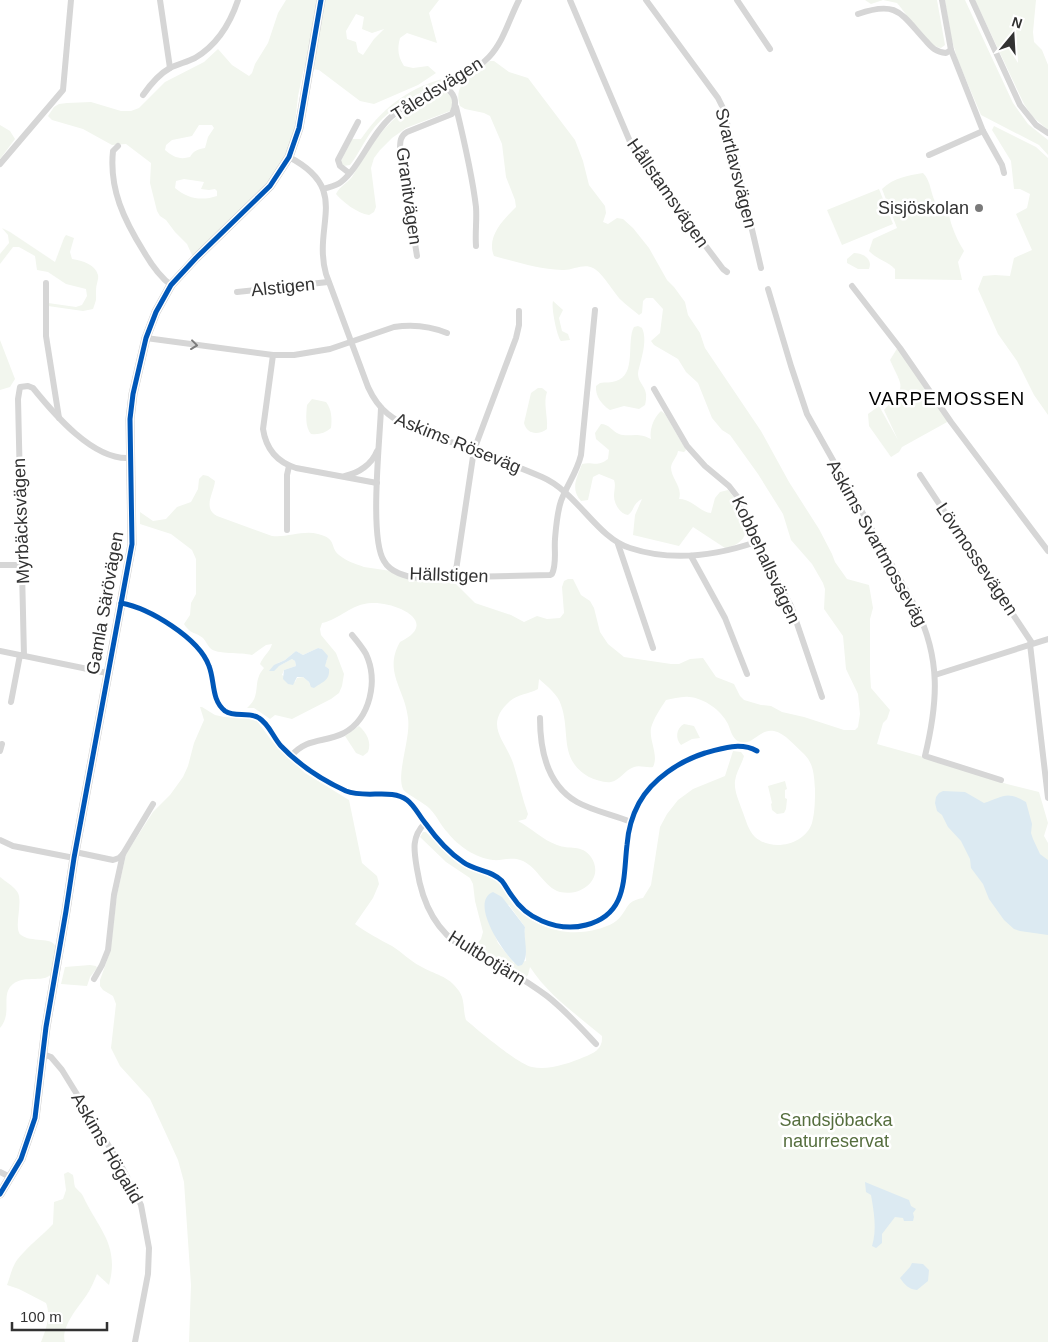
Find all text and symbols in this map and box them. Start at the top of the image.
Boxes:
north arrow [988,10,1038,60]
text: N [1010,13,1024,32]
street label: Tåledsvägen [388,53,486,125]
street label: Svartlavsvägen [711,106,761,230]
street label: Hållstamsvägen [623,135,713,251]
street label: Granitvägen [392,146,426,246]
place label: Sisjöskolan [878,198,969,218]
marker: Sisjöskolan [973,202,985,214]
street label: Alstigen [250,274,316,300]
one-way arrow [191,339,199,350]
district label: VARPEMOSSEN [869,388,1025,409]
street label: Askims Röseväg [392,409,524,477]
street label: Askims Svartmosseväg [823,456,931,630]
street label: Myrbäcksvägen [9,458,33,584]
street label: Kobbehallsvägen [728,493,804,627]
street label: Lövmossevägen [932,499,1022,619]
street label: Gamla Särövägen [83,530,127,676]
street label: Hällstigen [409,564,489,586]
street label: Hultbotjärn [445,926,529,990]
street label: Askims Högalid [67,1089,147,1207]
park label: Sandsjöbacka naturreservat [779,1110,894,1151]
scale bar [12,1300,108,1332]
text: 100 m [20,1308,62,1325]

